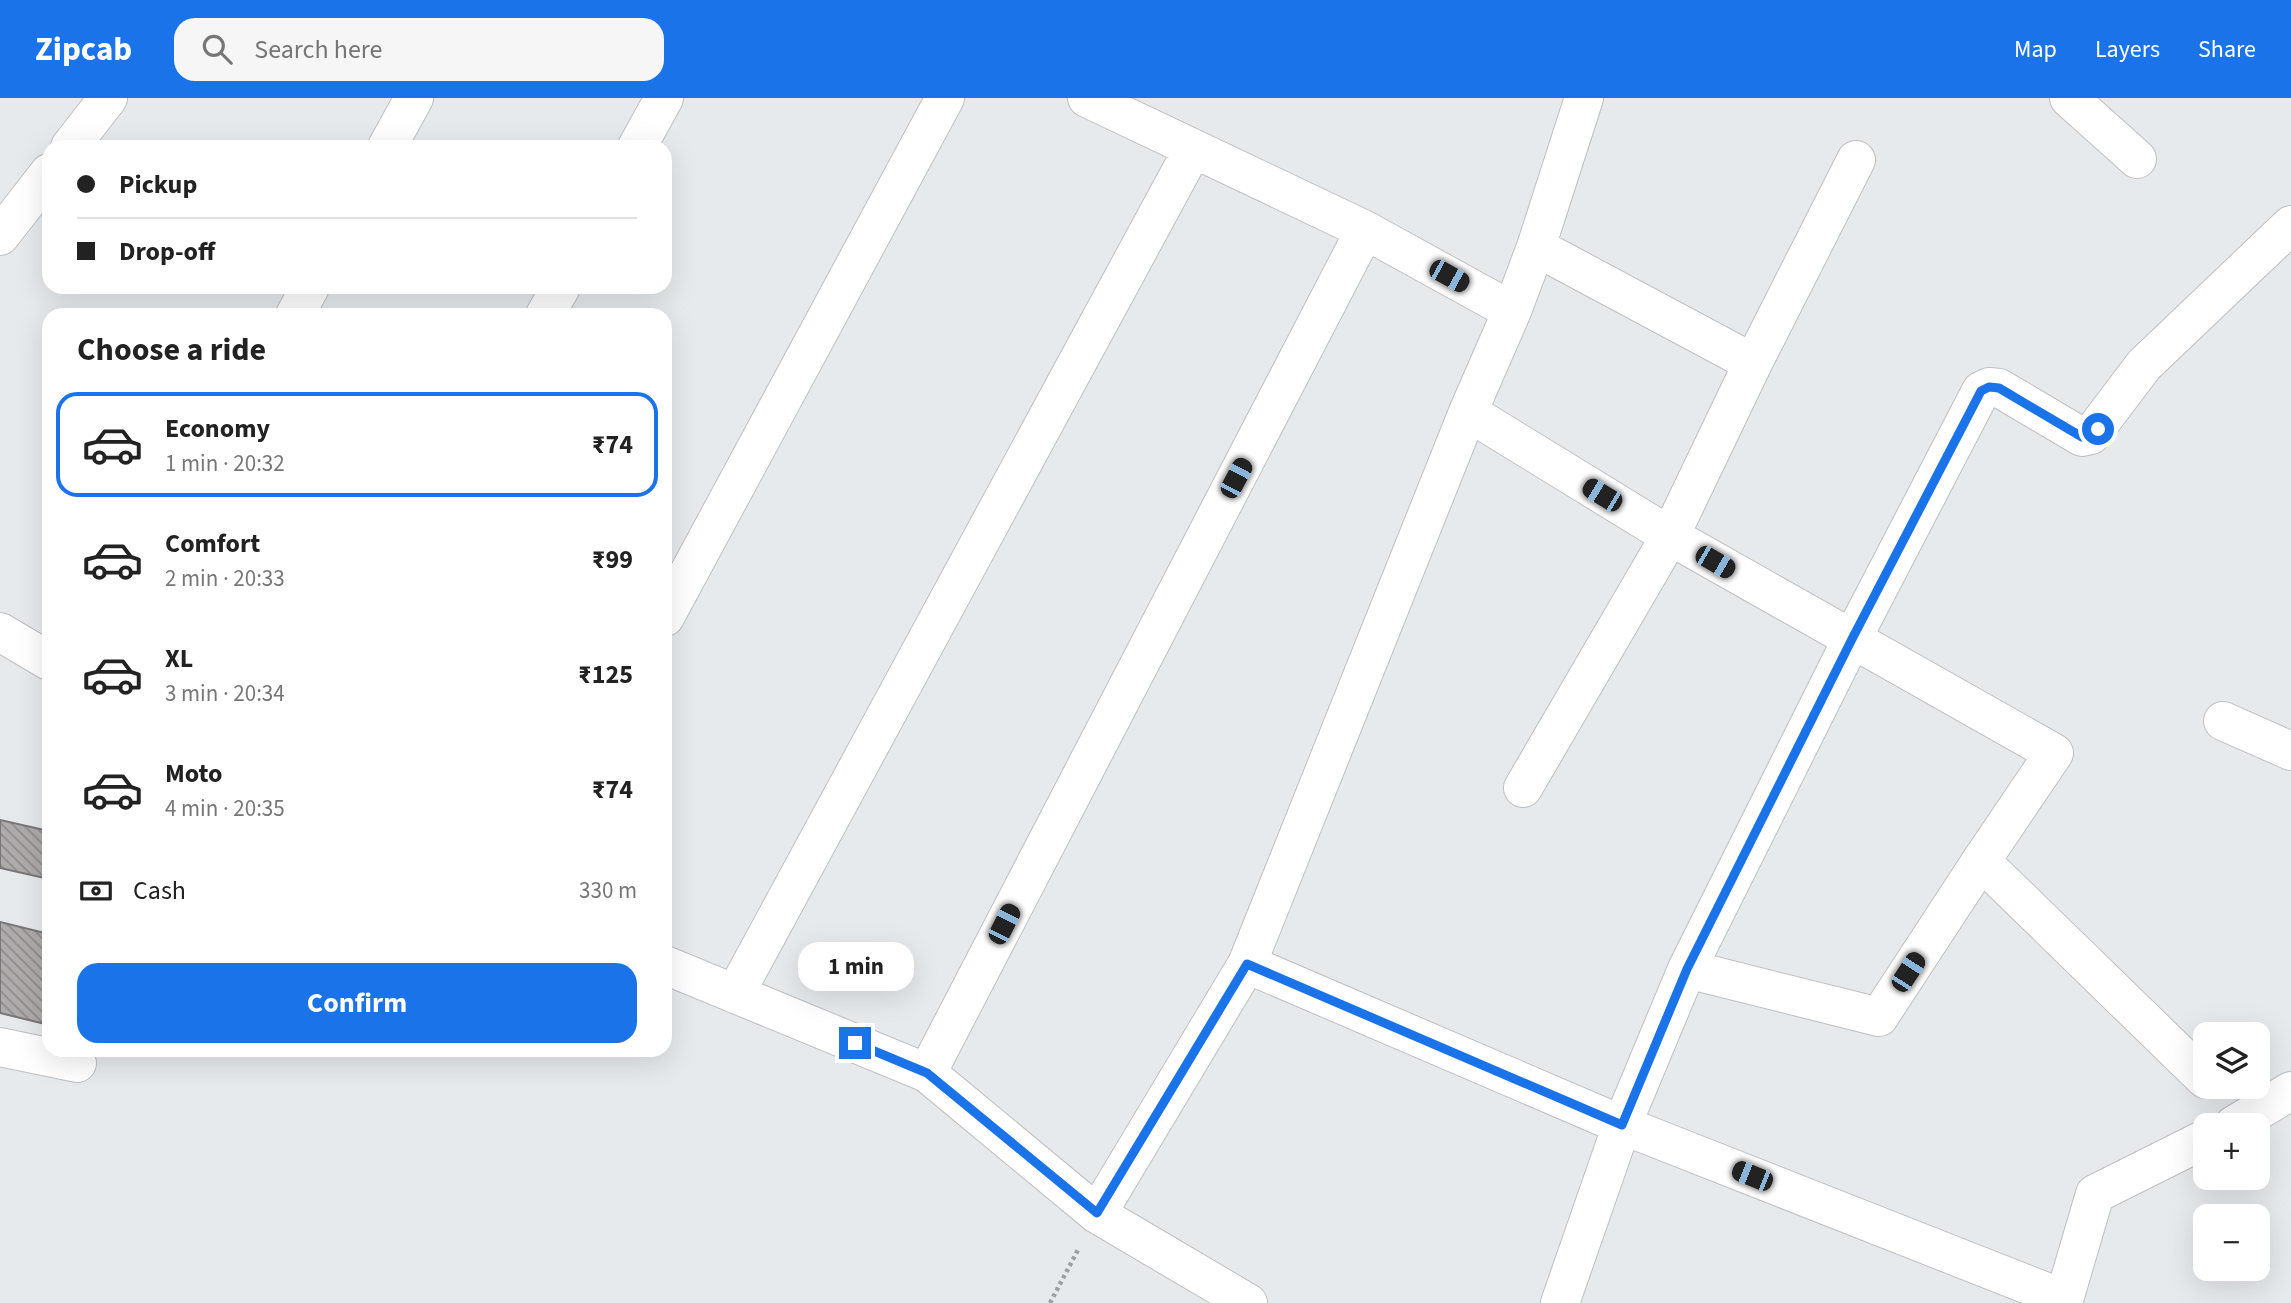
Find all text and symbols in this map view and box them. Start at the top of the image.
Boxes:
search box [174,18,664,81]
text: Zipcab [35,26,132,73]
icon: search [198,30,236,68]
text: Search here [254,31,382,68]
text: Map [2014,32,2057,67]
text: Layers [2095,32,2160,67]
text: Share [2198,32,2256,67]
text: Pickup [119,166,197,203]
text: Drop-off [119,233,215,270]
car [1426,257,1473,295]
text: Choose a ride [77,327,266,373]
text: Economy [165,410,270,447]
icon: car [81,413,144,476]
route start [2082,413,2114,445]
text: ₹74 [592,426,633,463]
text: 1 min · 20:32 [165,447,285,480]
car [1217,455,1256,501]
car [1579,475,1626,515]
text: Comfort [165,525,260,562]
icon: car [81,528,144,591]
text: ₹99 [592,541,633,578]
car [1692,542,1739,582]
text: 2 min · 20:33 [165,562,285,595]
text: XL [165,640,193,677]
icon: car [81,643,144,706]
text: ₹125 [578,656,633,693]
text: 3 min · 20:34 [165,677,285,710]
text: Moto [165,755,222,792]
icon: car [81,758,144,821]
text: ₹74 [592,771,633,808]
text: 4 min · 20:35 [165,792,285,825]
icon: cash [77,872,115,910]
text: Cash [133,872,186,909]
text: 330 m [579,874,637,907]
car [986,901,1023,947]
callout: 1 min [797,942,913,990]
car [1888,949,1929,995]
text: 1 min [828,950,884,983]
button: Confirm [77,963,637,1043]
map controls [2193,1022,2270,1281]
button: layers [2193,1022,2270,1099]
route end [839,1027,871,1059]
button: + [2193,1113,2270,1190]
car [1729,1158,1776,1194]
button: − [2193,1204,2270,1281]

